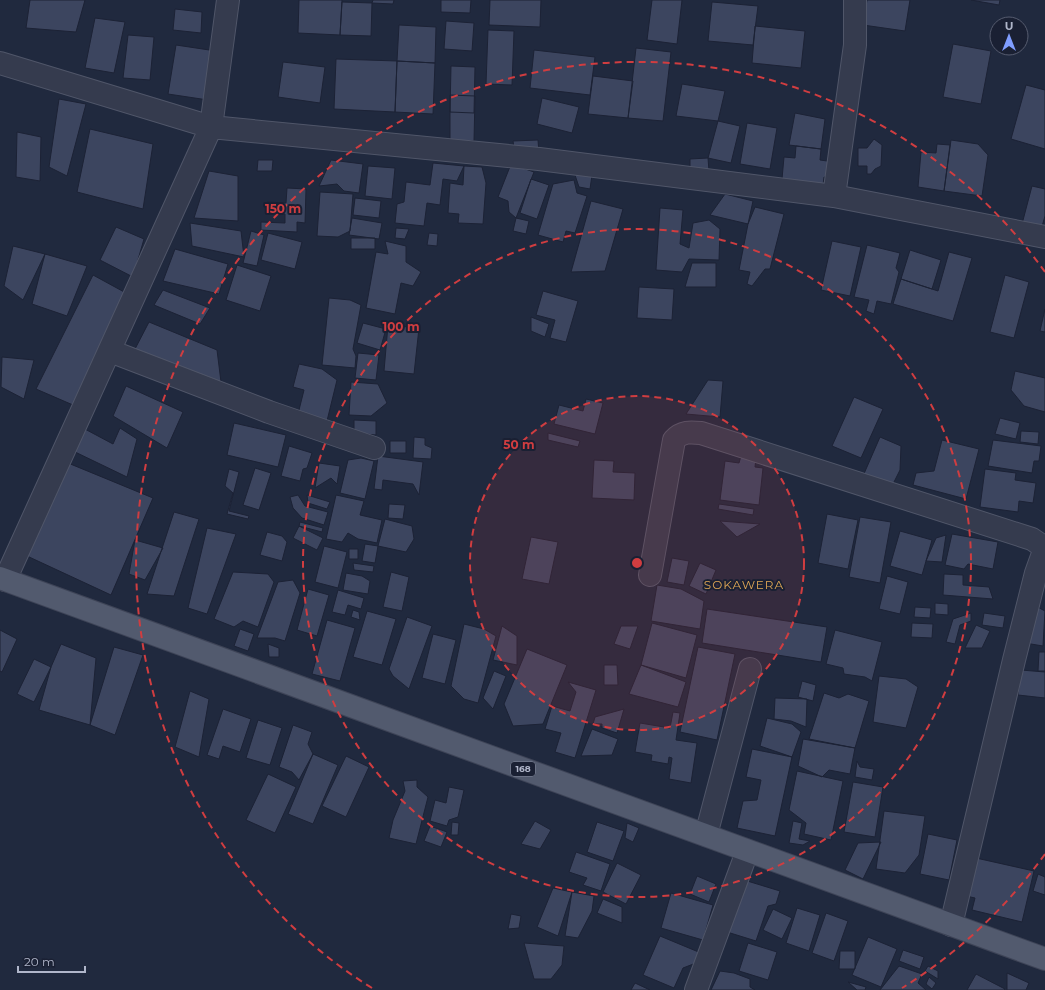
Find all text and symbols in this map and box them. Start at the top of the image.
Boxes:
north arrow [989,16,1029,56]
text: U [1005,19,1013,33]
text: 150 m [265,201,301,216]
text: 100 m [383,319,419,334]
text: 50 m [503,437,535,452]
centre of rings [630,556,644,570]
district label: SOKAWERA [704,577,784,592]
road number: 168 [511,762,535,776]
scale bar [18,948,85,974]
text: 20 m [24,954,55,969]

